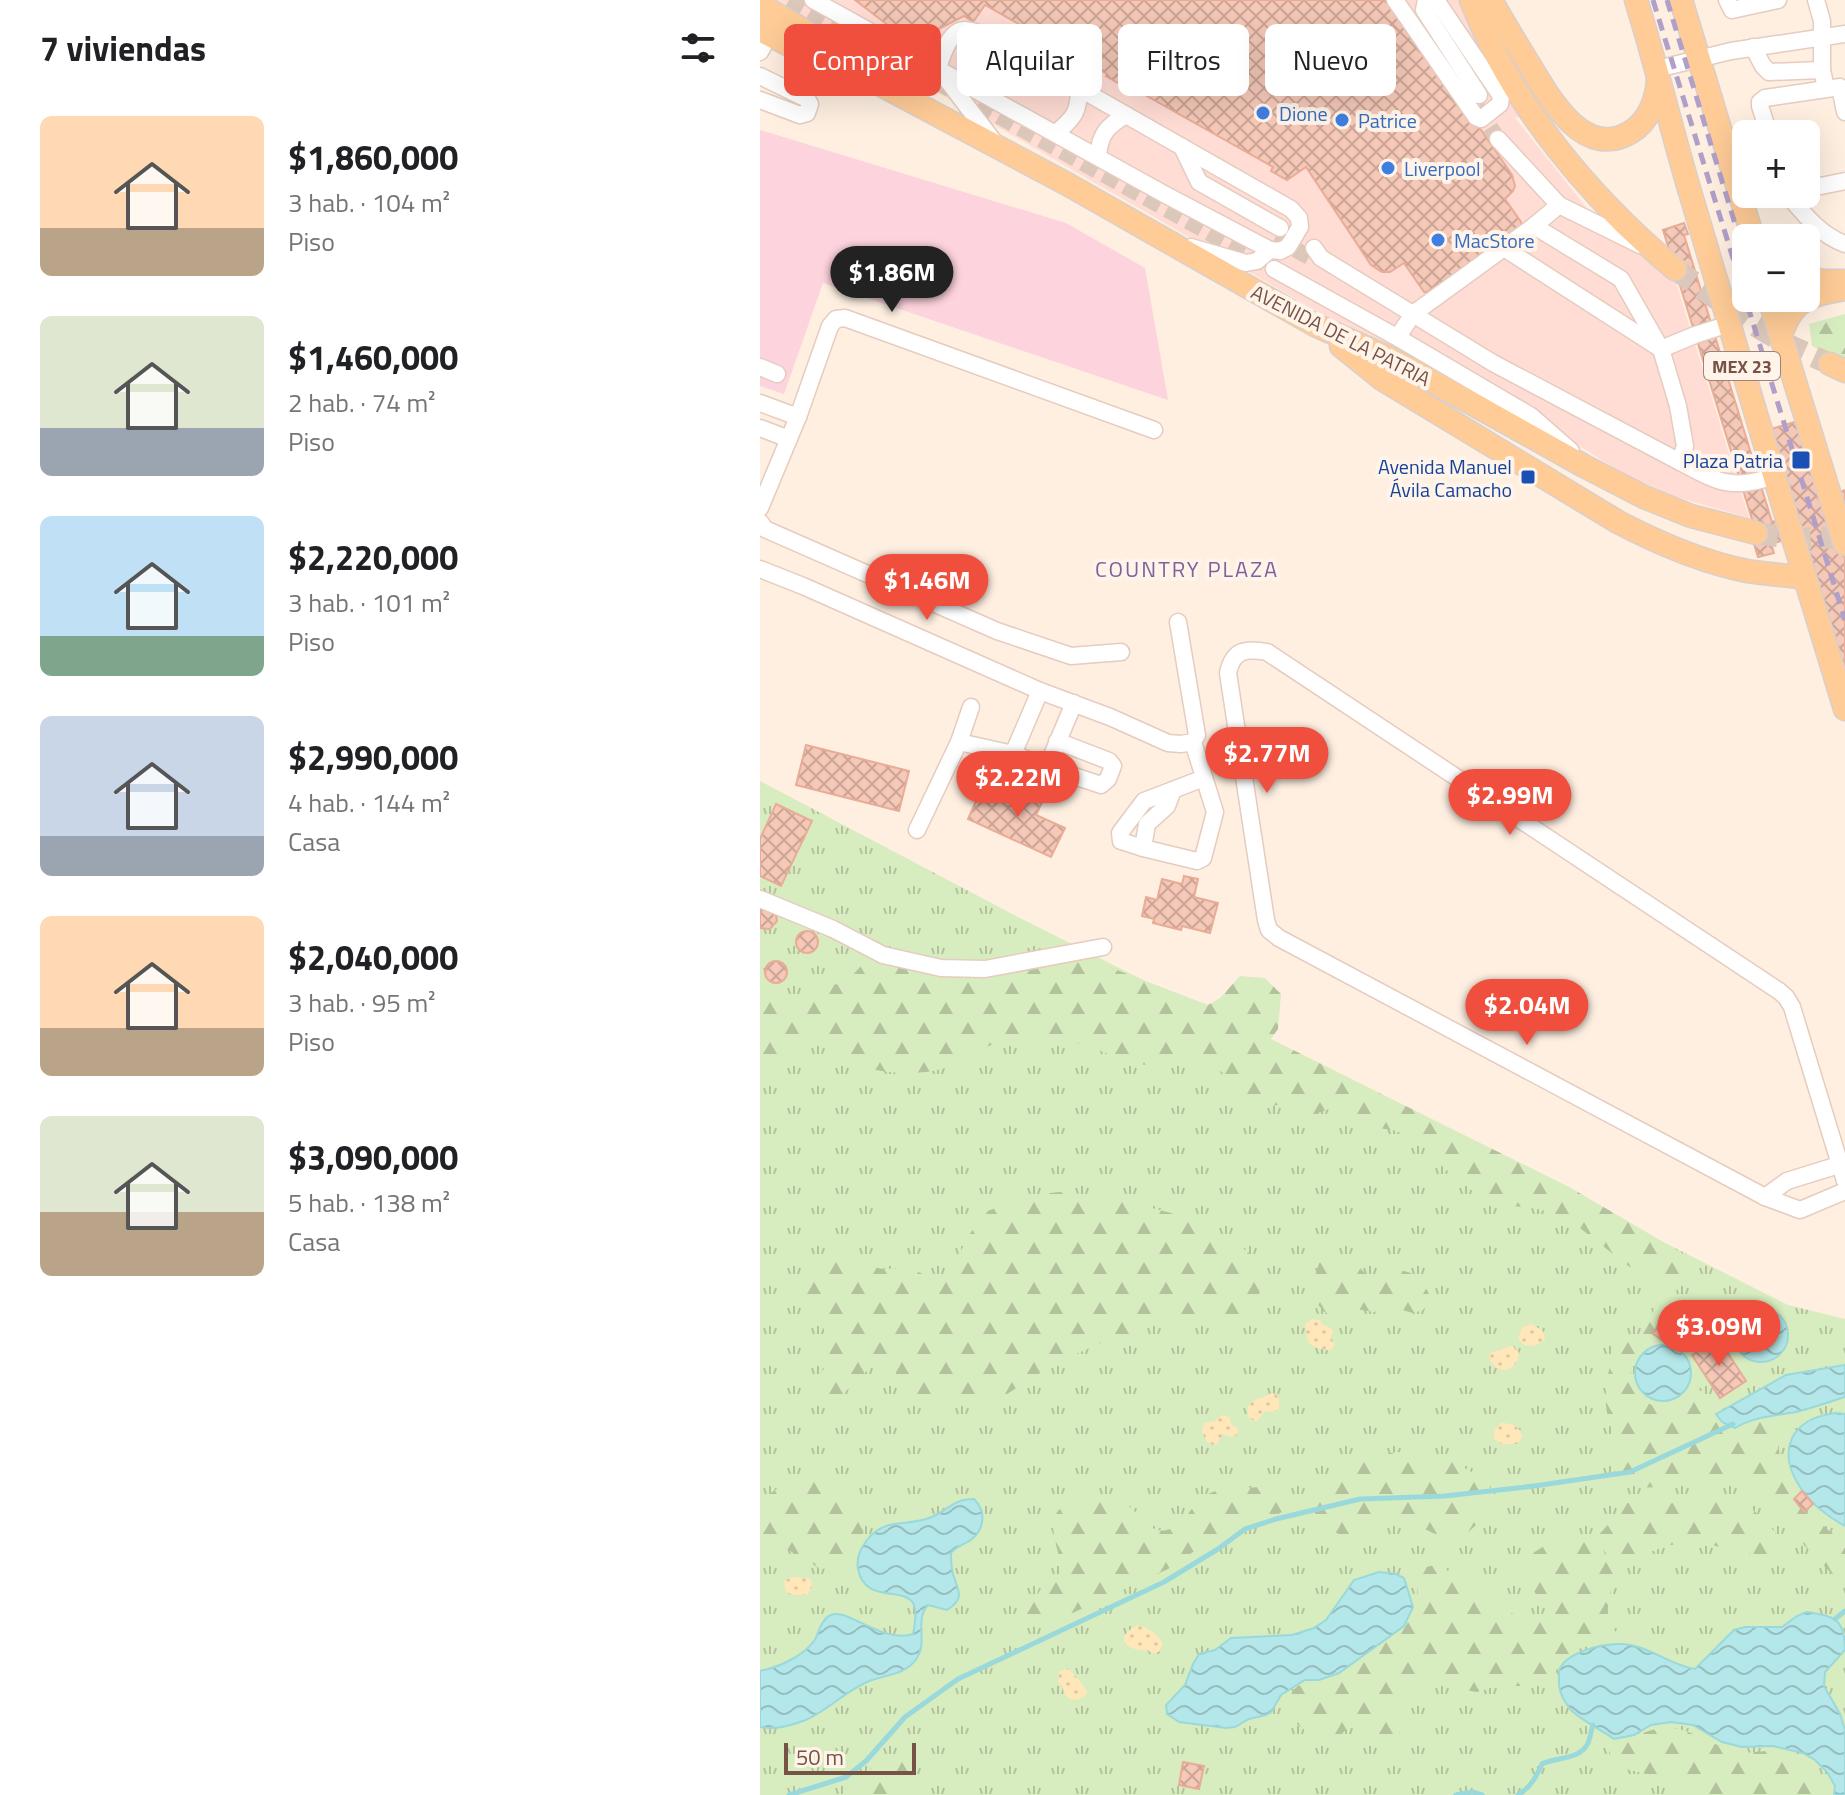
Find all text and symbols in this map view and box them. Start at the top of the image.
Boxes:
text: 7 viviendas [40,22,206,74]
chip: Comprar [784,24,941,96]
chip: Alquilar [957,24,1102,96]
chip: Filtros [1118,24,1249,96]
chip: Nuevo [1265,24,1396,96]
icon: filters [676,26,720,70]
place label: Dione [1279,98,1328,129]
marker: Dione [1254,104,1272,122]
place label: Patrice [1358,105,1417,136]
marker: Patrice [1333,111,1351,129]
map controls [1732,120,1820,312]
button: + [1732,120,1820,208]
text: $1,860,000 [288,131,458,183]
icon: home [104,148,200,244]
place label: Liverpool [1404,153,1481,184]
marker: Liverpool [1379,159,1397,177]
text: 3 hab. · 104 m² [288,183,450,222]
text: Piso [288,222,335,261]
button: − [1732,224,1820,312]
place label: MacStore [1454,225,1535,256]
marker: MacStore [1429,231,1447,249]
pin: $1.86M [827,246,957,314]
text: $1.86M [848,252,936,291]
street label: AVENIDA DE LA PATRIA [1246,276,1436,394]
text: $1,460,000 [288,331,458,383]
icon: home [104,348,200,444]
road number: MEX 23 [1704,352,1780,380]
text: 2 hab. · 74 m² [288,383,436,422]
text: Piso [288,422,335,461]
place label: Plaza Patria [1683,445,1783,476]
marker: Plaza Patria [1790,449,1812,471]
place label: Avenida Manuel Ávila Camacho [1378,451,1512,505]
marker: Avenida Manuel Ávila Camacho [1519,468,1537,486]
text: $2,220,000 [288,531,458,583]
icon: home [104,548,200,644]
district label: COUNTRY PLAZA [1095,552,1279,586]
pin: $1.46M [862,554,992,622]
text: $1.46M [883,560,971,599]
text: 3 hab. · 101 m² [288,583,450,622]
text: Piso [288,622,335,661]
pin: $2.77M [1202,727,1332,795]
text: $2,990,000 [288,731,458,783]
text: $2.77M [1223,733,1311,772]
icon: home [104,748,200,844]
pin: $2.22M [953,751,1083,819]
text: $2.22M [974,757,1062,796]
pin: $2.99M [1445,769,1575,837]
text: $2.99M [1466,775,1554,814]
text: 4 hab. · 144 m² [288,783,450,822]
text: Casa [288,822,340,861]
text: $2,040,000 [288,931,458,983]
icon: home [104,948,200,1044]
pin: $2.04M [1462,979,1592,1047]
text: 3 hab. · 95 m² [288,983,436,1022]
text: $2.04M [1483,985,1571,1024]
text: Piso [288,1022,335,1061]
text: $3,090,000 [288,1131,458,1183]
icon: home [104,1148,200,1244]
text: 5 hab. · 138 m² [288,1183,450,1222]
text: Casa [288,1222,340,1261]
pin: $3.09M [1654,1300,1784,1368]
text: $3.09M [1675,1306,1763,1345]
scale bar [784,1739,916,1775]
text: 50 m [796,1740,844,1774]

